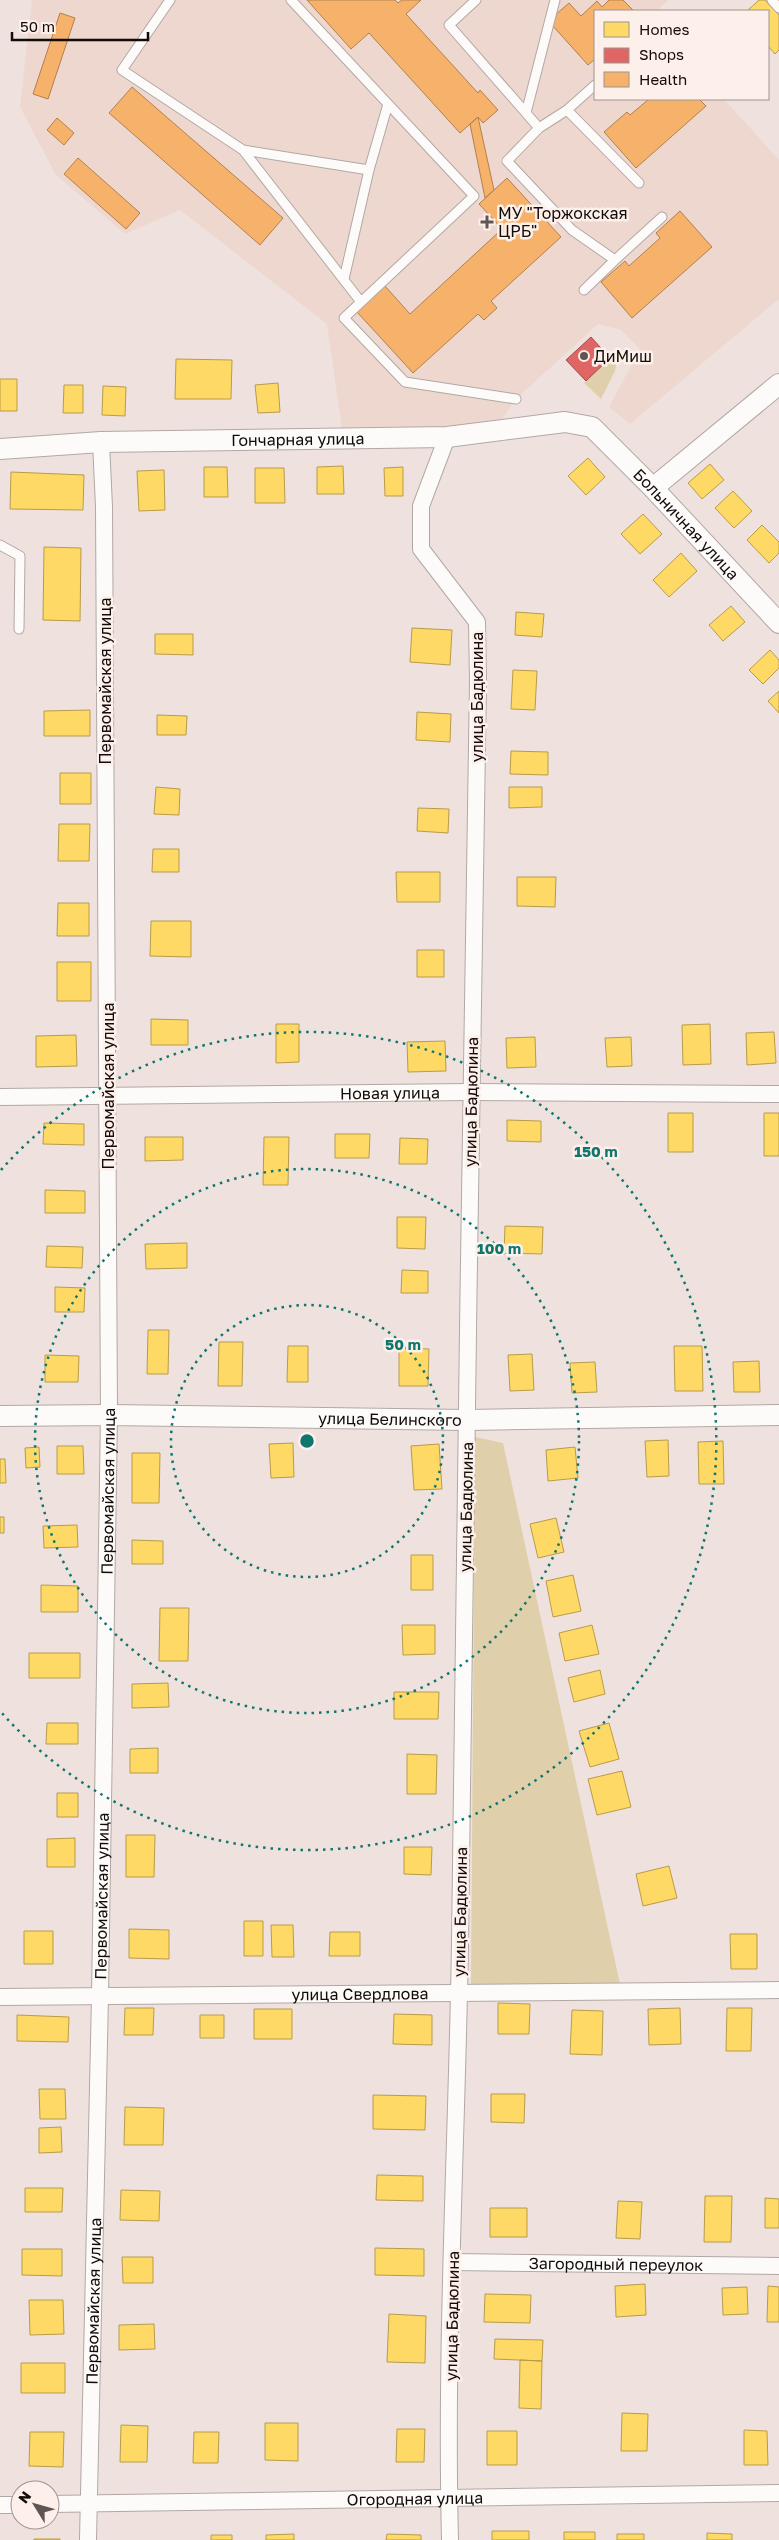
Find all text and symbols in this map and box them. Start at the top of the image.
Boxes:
scale bar [12,10,149,42]
legend [594,10,769,100]
text: 50 m [20,17,55,35]
text: Homes [639,20,689,38]
text: Shops [639,45,684,63]
text: Health [639,70,687,88]
place label: МУ "Торжокская ЦРБ" [498,203,628,241]
marker: МУ "Торжокская ЦРБ" [480,215,494,229]
place label: ДиМиш [594,346,652,366]
marker: ДиМиш [578,350,590,362]
street label: Гончарная улица [231,428,364,450]
street label: Больничная улица [629,464,743,584]
street label: Первомайская улица [95,598,115,764]
street label: улица Бадюлина [467,632,487,762]
street label: Первомайская улица [98,1003,118,1169]
street label: улица Бадюлина [460,1037,482,1167]
street label: Новая улица [340,1082,440,1103]
text: 150 m [574,1142,618,1160]
text: 100 m [477,1239,521,1257]
text: 50 m [385,1335,421,1353]
street label: Первомайская улица [97,1408,119,1575]
street label: улица Белинского [318,1408,462,1430]
centre of rings [298,1432,316,1450]
street label: улица Бадюлина [455,1442,477,1572]
street label: Первомайская улица [90,1812,113,1980]
street label: улица Бадюлина [449,1847,471,1977]
street label: улица Свердлова [291,1983,429,2004]
street label: Первомайская улица [81,2217,105,2385]
street label: улица Бадюлина [441,2251,463,2381]
street label: Загородный переулок [528,2253,704,2275]
north arrow [10,2480,60,2530]
street label: Огородная улица [347,2487,483,2510]
text: N [14,2488,34,2506]

